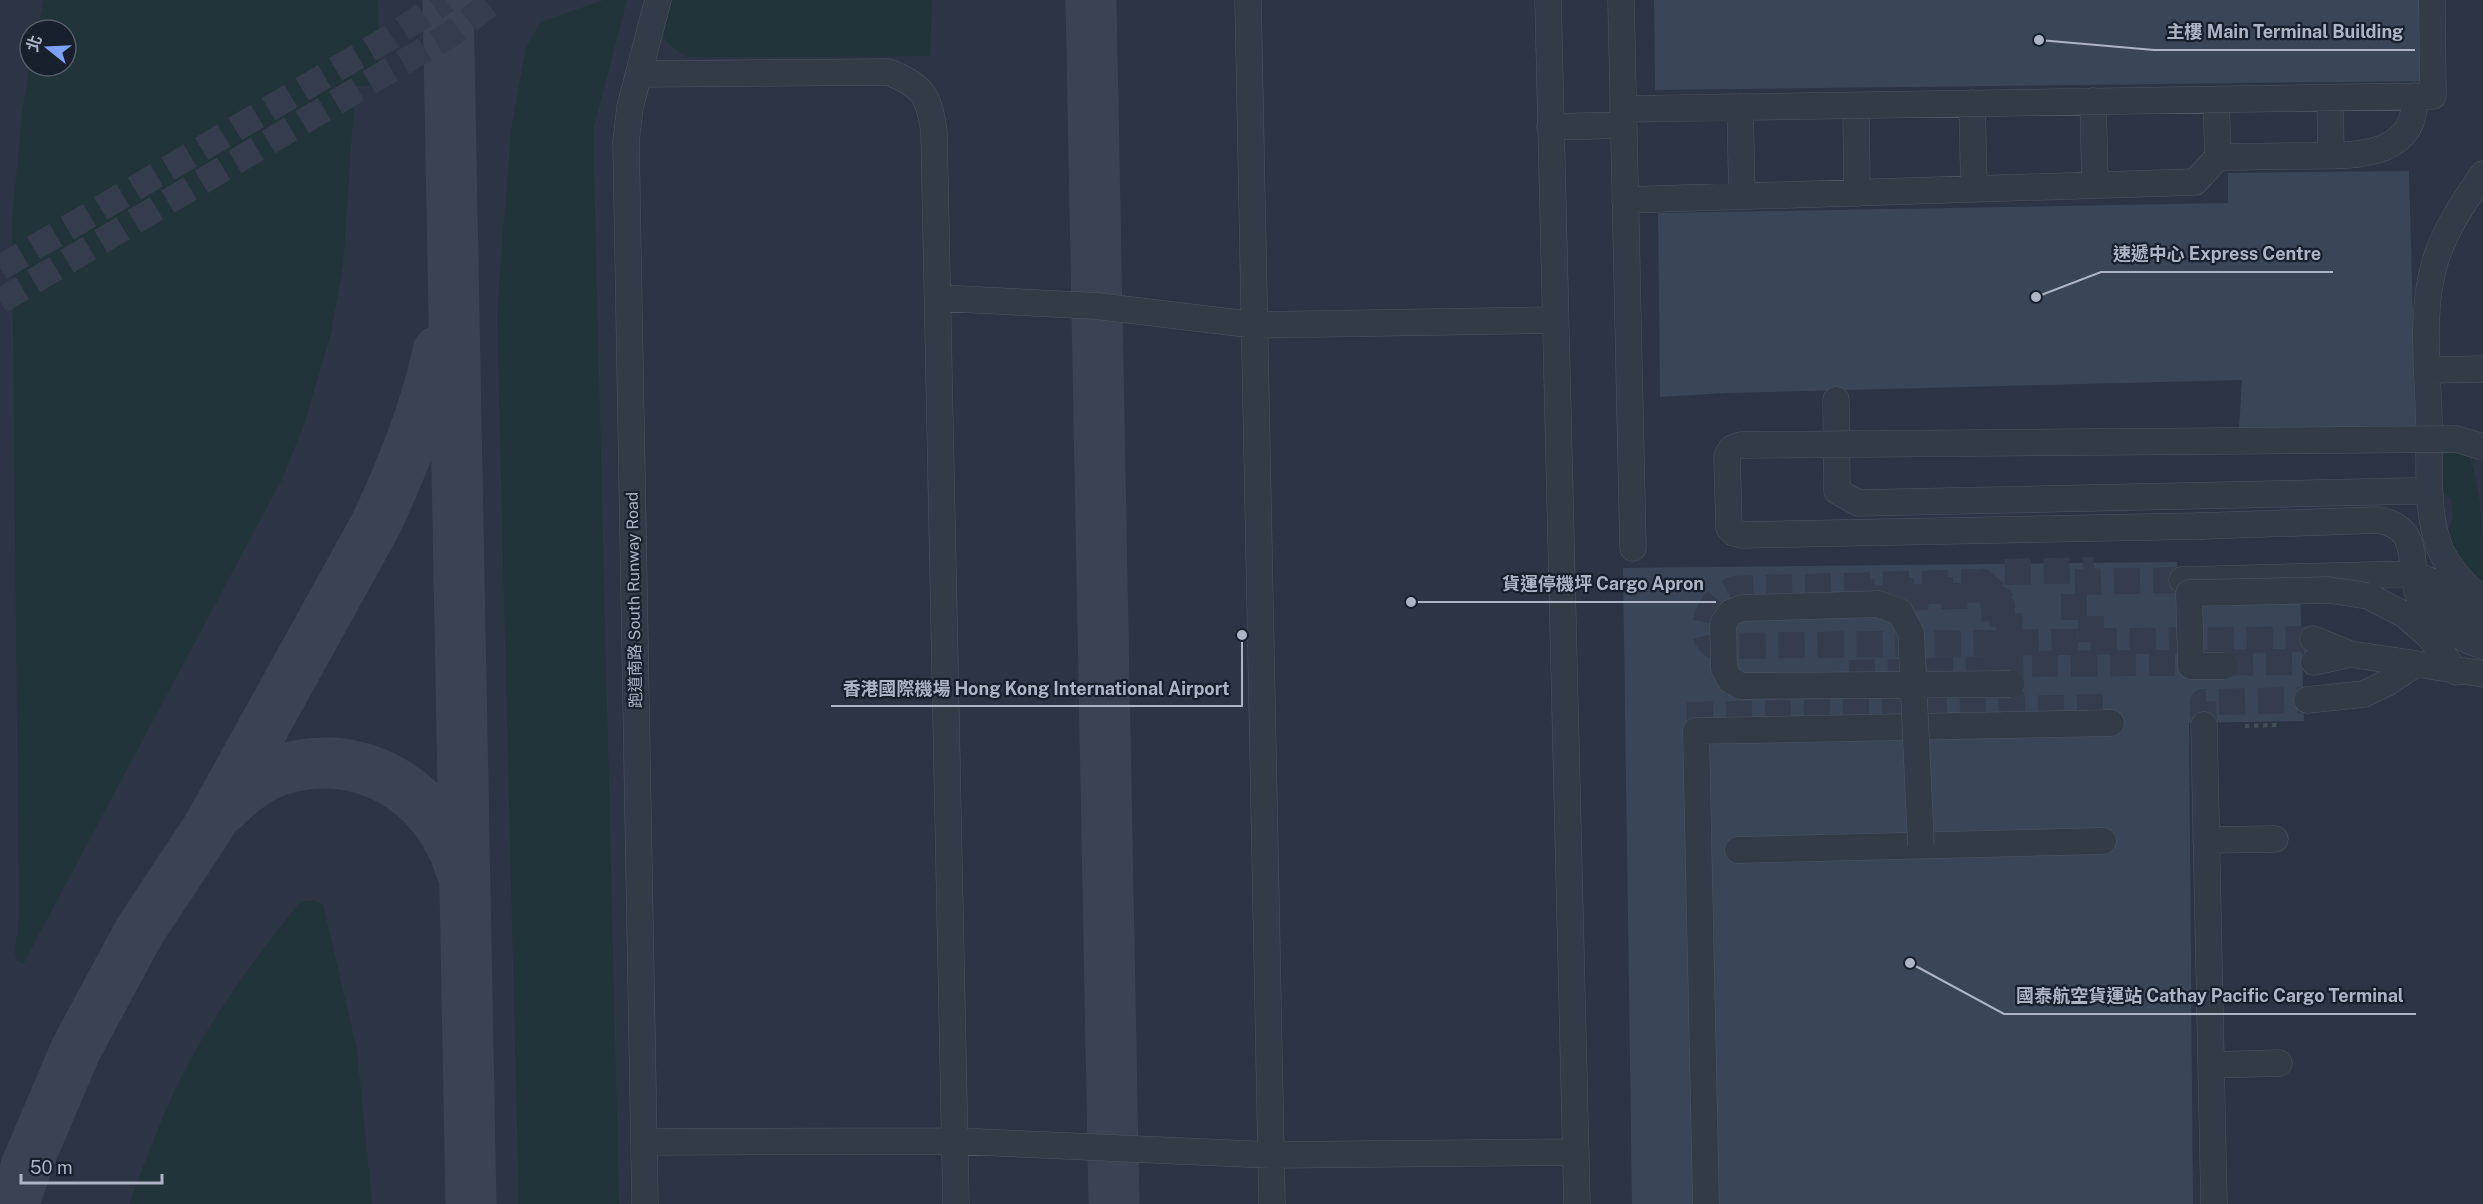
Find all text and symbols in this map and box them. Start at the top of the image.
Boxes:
callout: 主樓 Main Terminal Building [2154,14,2415,50]
north arrow [18,18,78,78]
text: 主樓 Main Terminal Building [2167,21,2403,42]
text: 北 [23,33,46,54]
callout: 速遞中心 Express Centre [2101,236,2333,272]
text: 速遞中心 Express Centre [2113,243,2321,264]
street label: 跑道南路 South Runway Road [623,492,645,708]
callout: 貨運停機坪 Cargo Apron [1490,566,1716,602]
text: 貨運停機坪 Cargo Apron [1502,573,1704,594]
callout: 香港國際機場 Hong Kong International Airport [831,670,1242,706]
text: 香港國際機場 Hong Kong International Airport [842,678,1230,699]
callout: 國泰航空貨運站 Cathay Pacific Cargo Terminal [2004,978,2416,1014]
text: 國泰航空貨運站 Cathay Pacific Cargo Terminal [2016,985,2404,1006]
scale bar [21,1147,162,1185]
text: 50 m [30,1157,73,1178]

